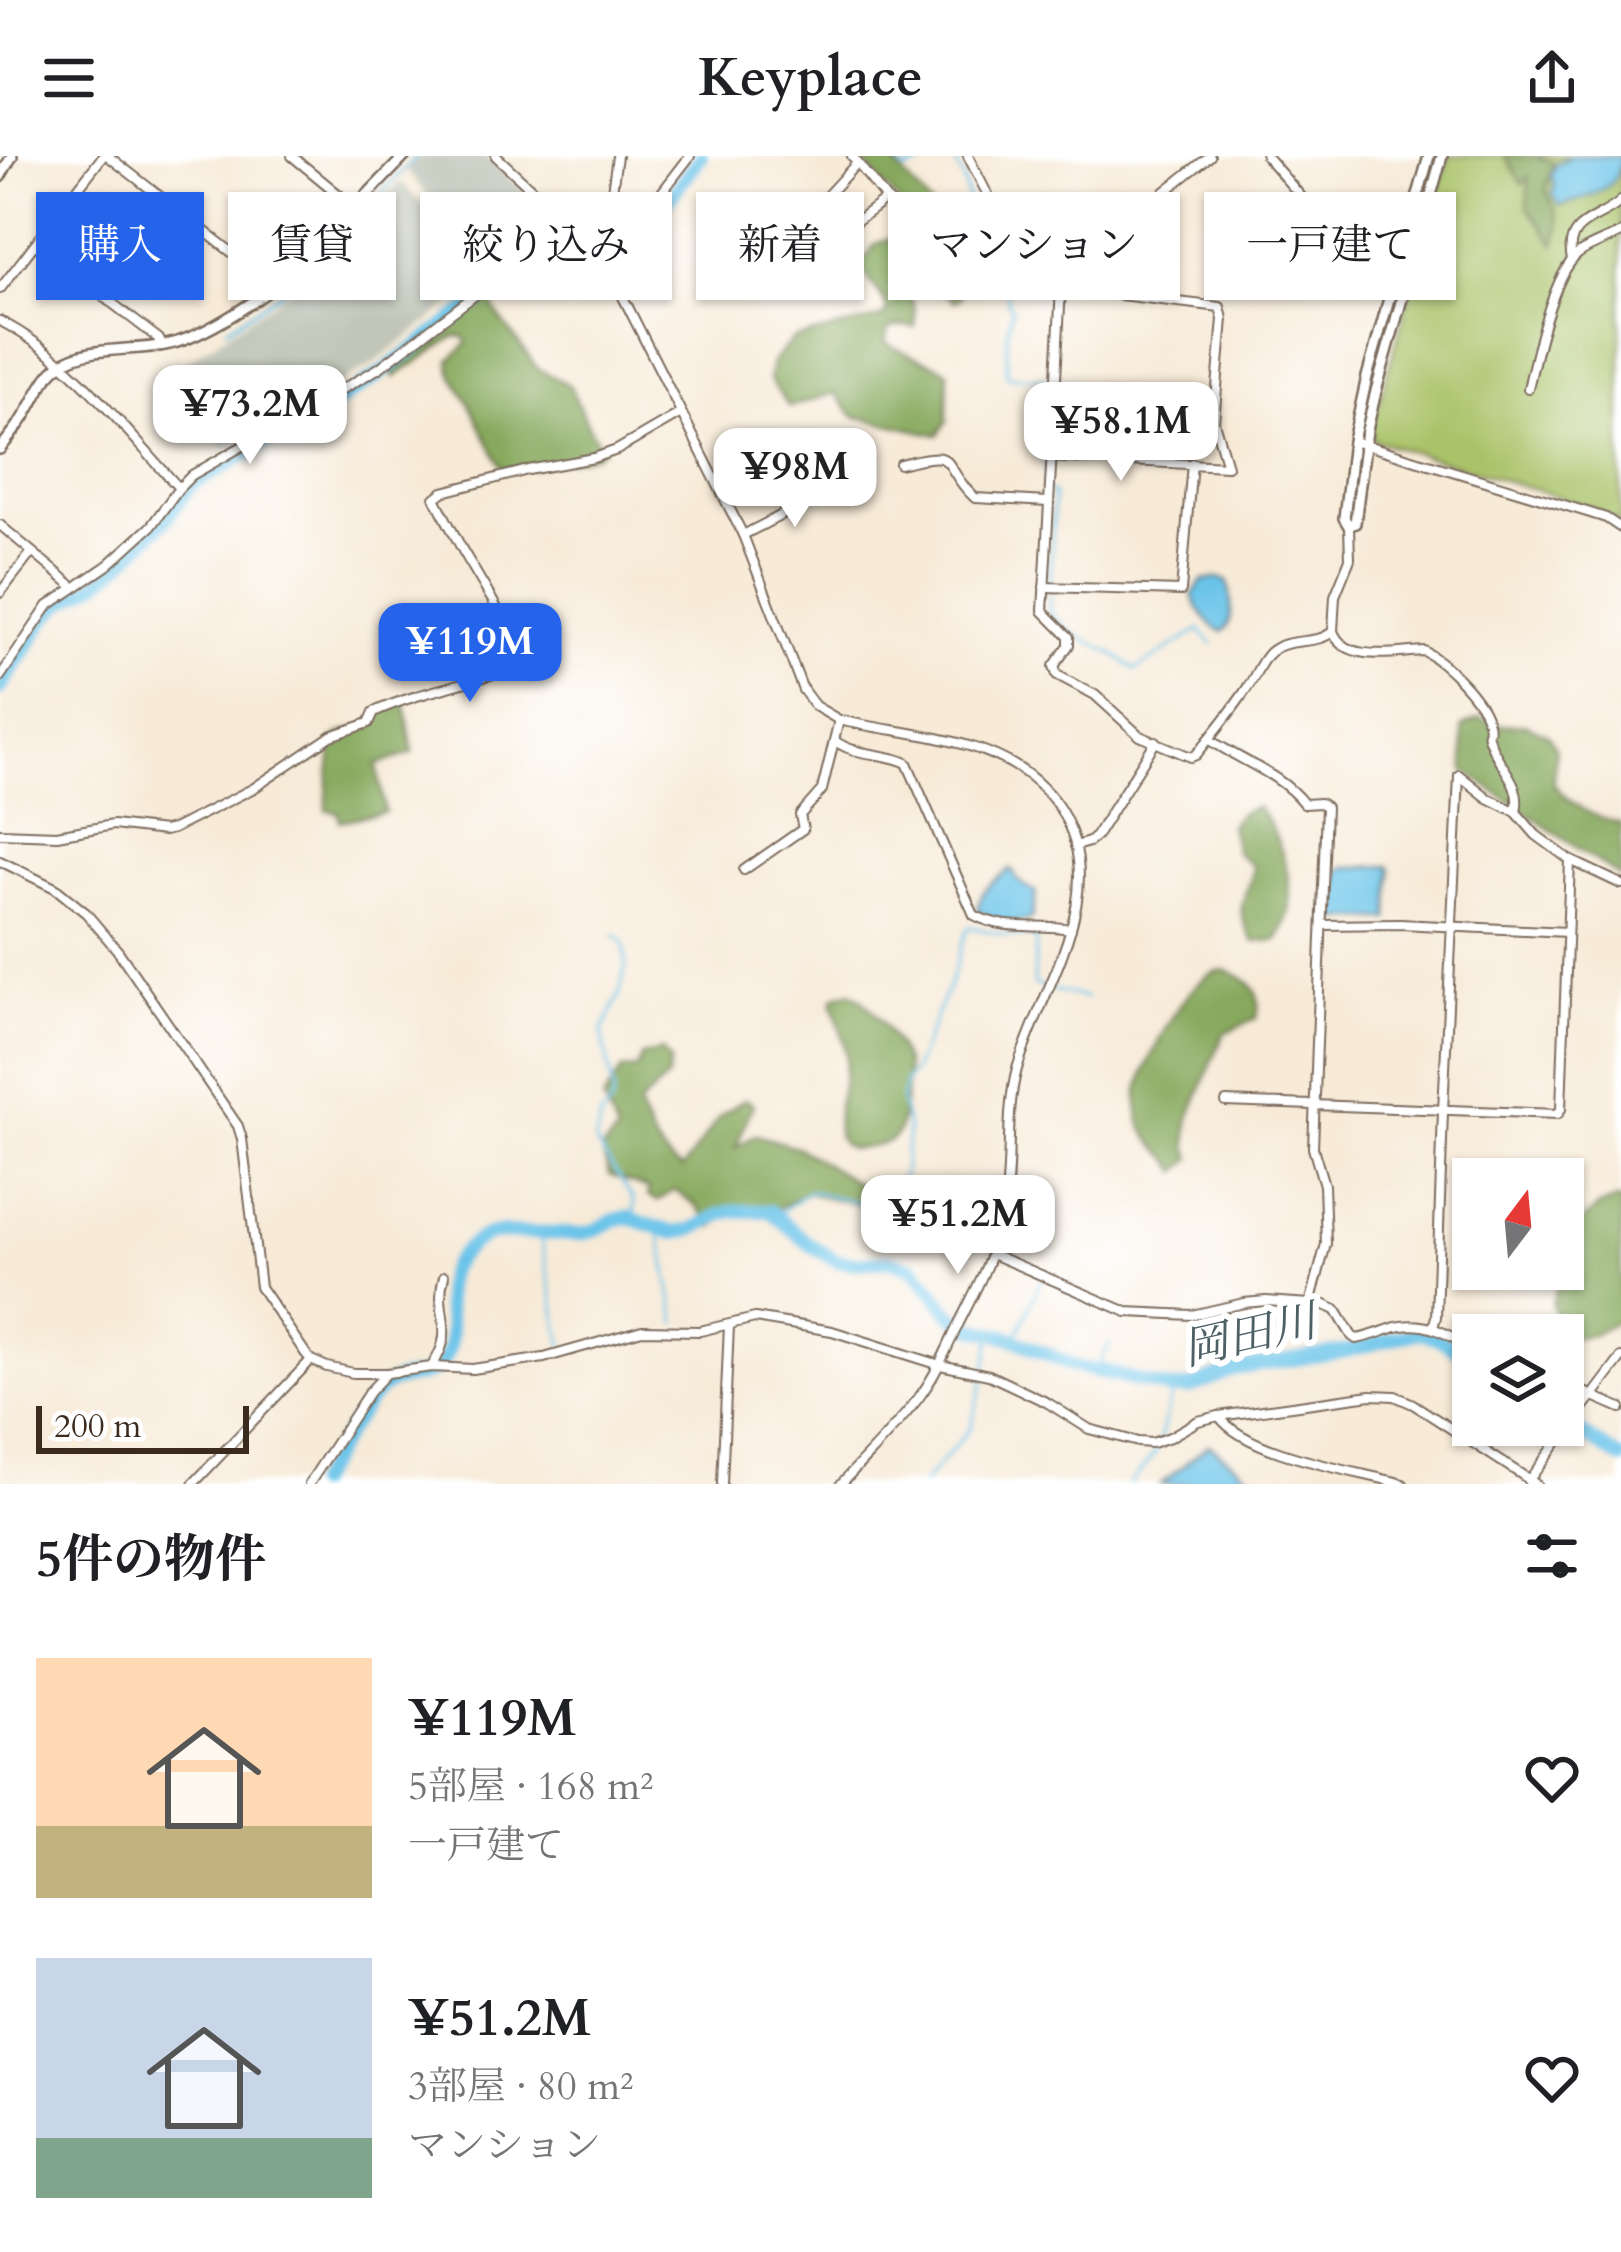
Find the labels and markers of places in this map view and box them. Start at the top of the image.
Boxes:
pin: ¥73.2M [152,365,348,467]
pin: ¥58.1M [1023,382,1219,484]
pin: ¥98M [724,428,866,530]
pin: ¥119M [386,603,554,705]
pin: ¥51.2M [860,1175,1056,1277]

